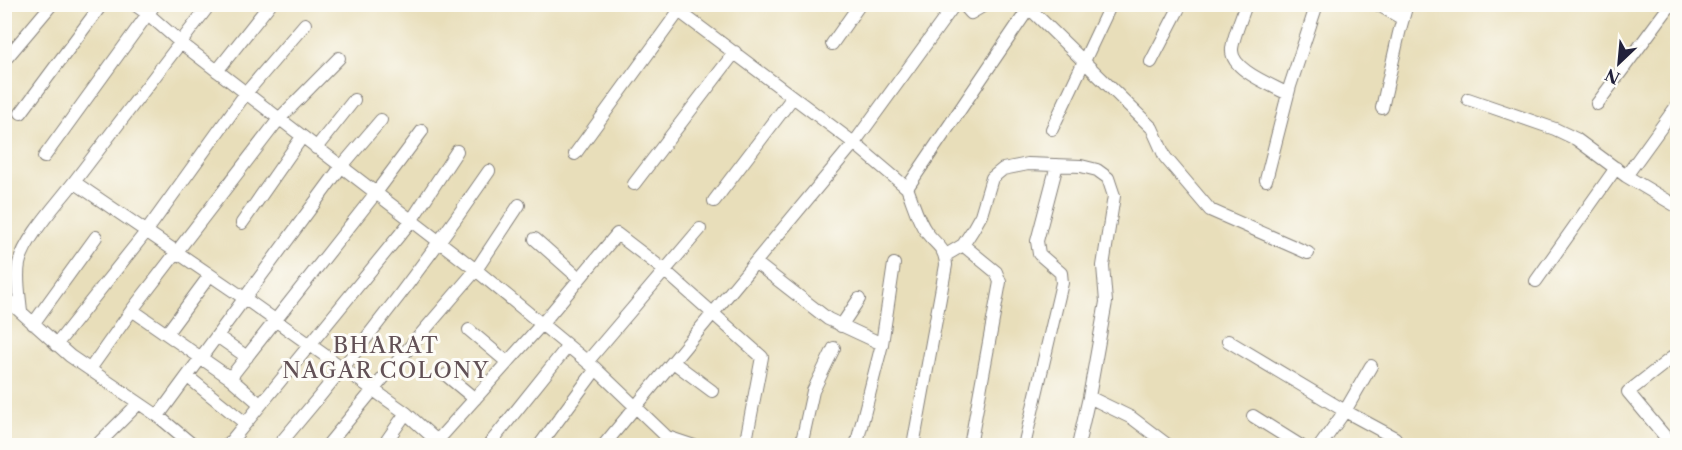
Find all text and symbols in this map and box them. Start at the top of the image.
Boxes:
north arrow [1589,33,1649,93]
text: N [1602,64,1623,89]
district label: BHARAT NAGAR COLONY [282,332,490,384]

